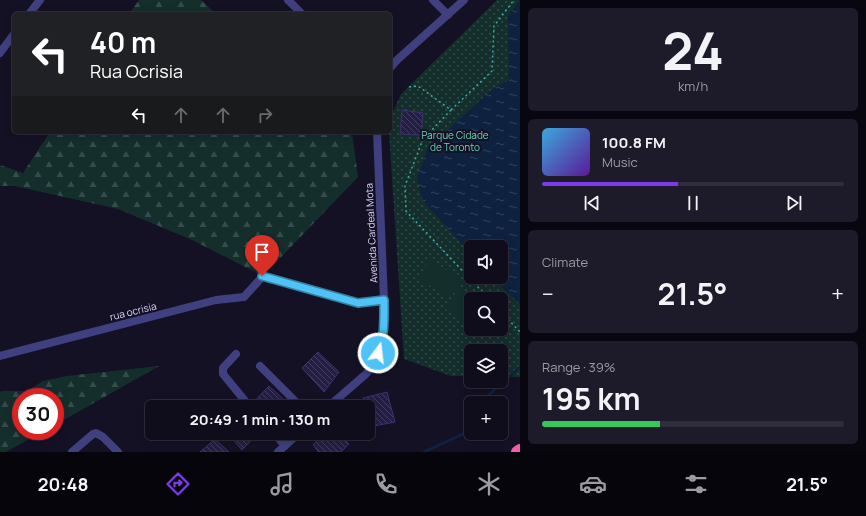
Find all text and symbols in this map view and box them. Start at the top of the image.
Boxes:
text: 24 [662,15,724,86]
text: 40 m [90,23,156,61]
icon: left [24,28,76,80]
text: Rua Ocrisia [90,59,183,83]
text: km/h [678,77,708,95]
icon: left [128,104,150,126]
icon: ahead [170,104,192,126]
icon: ahead [212,104,234,126]
icon: right [254,104,276,126]
park label: Parque Cidade de Toronto [421,128,489,154]
text: 100.8 FM [602,132,666,153]
text: Music [602,153,638,171]
street label: Avenida Cardeal Mota [361,183,381,283]
icon: previous [581,192,603,214]
icon: pause [682,192,704,214]
icon: next [783,192,805,214]
pin [245,235,279,276]
map controls [464,240,508,440]
button: sound [464,240,508,284]
icon: arrive [251,241,273,263]
text: Climate [542,253,588,271]
text: 21.5° [658,273,728,314]
text: − [542,279,554,309]
text: + [831,279,844,309]
button: search [464,292,508,336]
street label: rua ocrisia [108,298,158,324]
position arrow [357,332,399,374]
button: layers [464,344,508,388]
text: Range · 39% [542,358,616,376]
text: 195 km [542,378,640,419]
speed limit sign: 30 [12,388,64,440]
button: + [464,396,508,440]
text: 20:49 · 1 min · 130 m [190,409,330,430]
icon: directions [164,470,192,498]
icon: music [268,470,296,498]
icon: phone [372,470,400,498]
icon: climate [475,470,503,498]
icon: car [579,470,607,498]
icon: filters [682,470,710,498]
text: 20:48 [38,472,89,496]
text: 21.5° [786,472,828,496]

